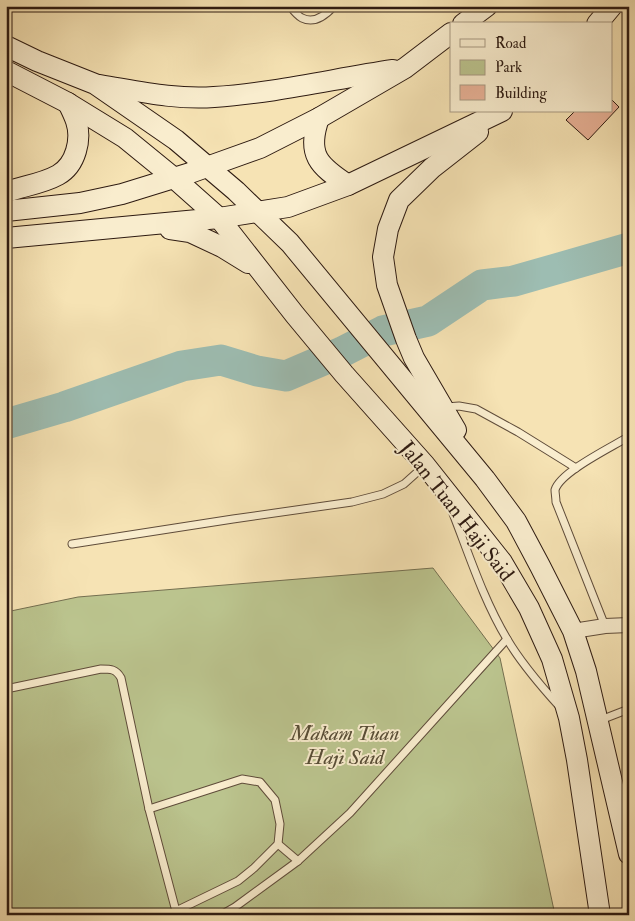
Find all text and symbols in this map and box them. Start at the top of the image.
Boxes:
legend [450,22,612,112]
text: Road [495,34,527,53]
text: Park [495,58,522,77]
text: Building [495,84,547,103]
street label: Jalan Tuan Haji Said [393,435,520,588]
park label: Makam Tuan Haji Said [289,720,400,771]

